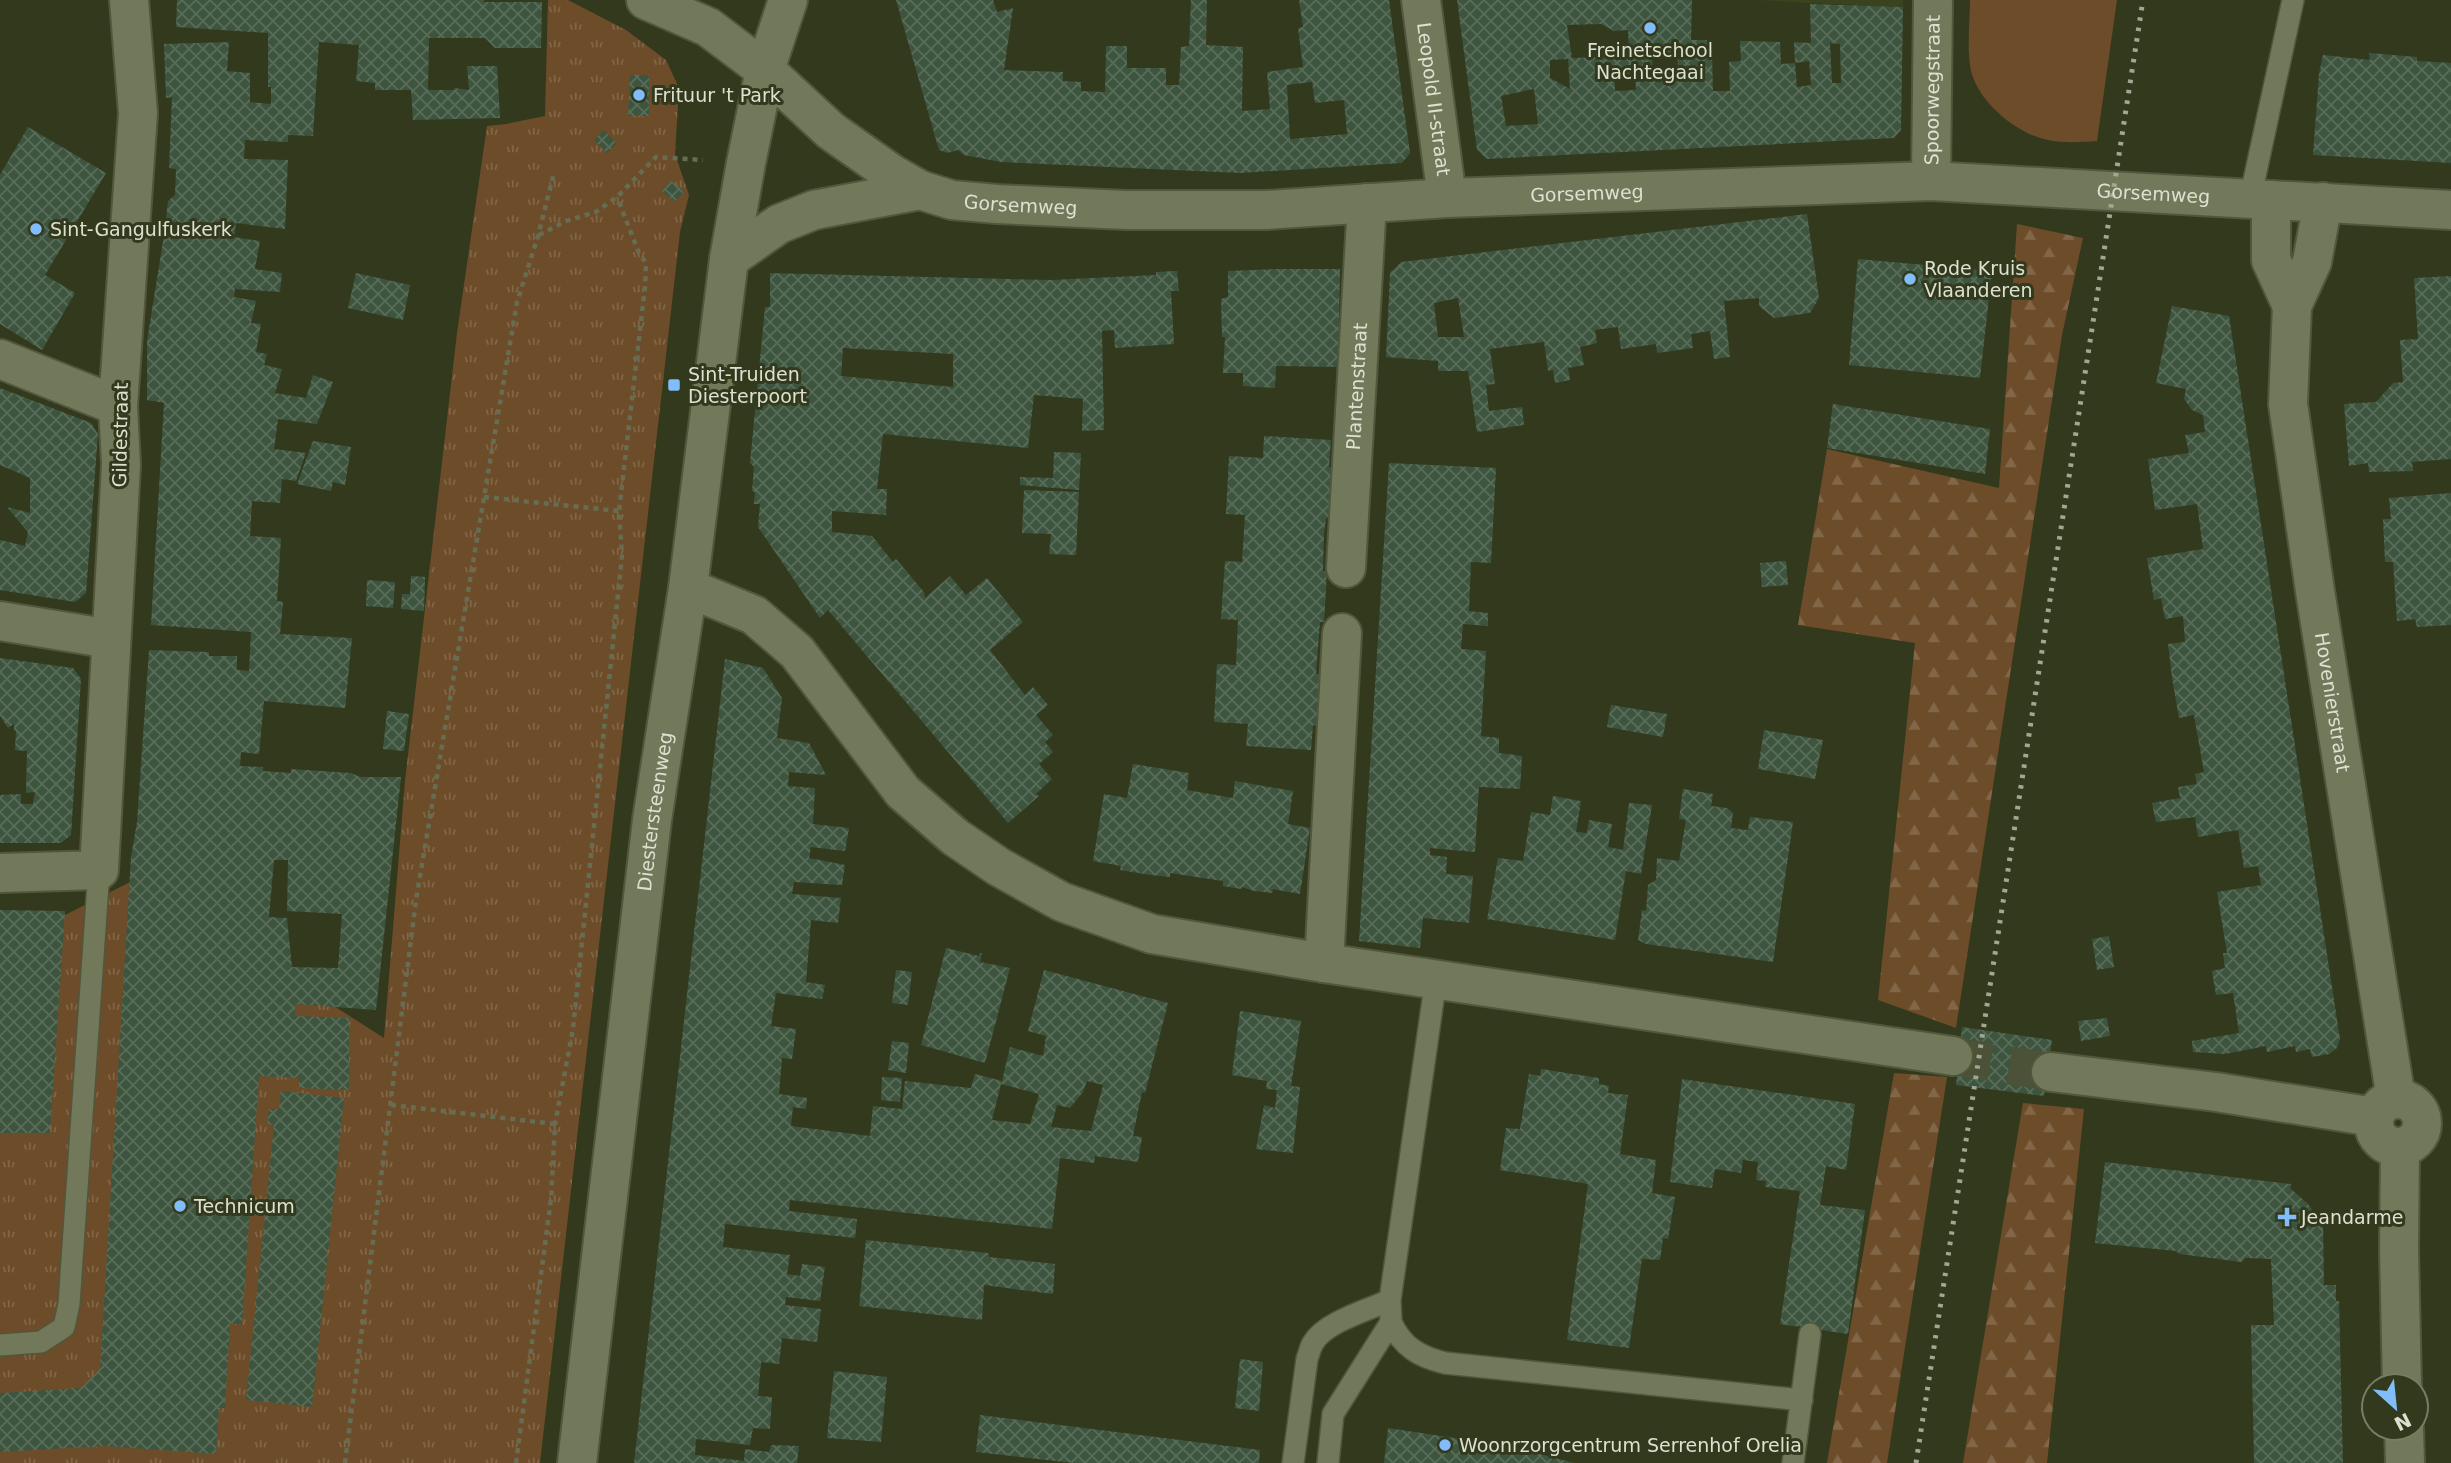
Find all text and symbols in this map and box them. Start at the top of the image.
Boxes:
street label: Spoorwegstraat [1920,15,1944,165]
marker: Freinetschool Nachtegaai [1642,20,1658,36]
street label: Leopold II-straat [1413,21,1455,177]
place label: Freinetschool Nachtegaai [1587,39,1713,83]
place label: Frituur 't Park [653,84,781,106]
marker: Frituur 't Park [631,87,647,103]
street label: Gorsemweg [2096,179,2211,208]
street label: Gorsemweg [1530,180,1644,206]
street label: Gorsemweg [963,190,1078,219]
place label: Sint-Gangulfuskerk [50,218,232,240]
marker: Sint-Gangulfuskerk [28,221,44,237]
place label: Rode Kruis Vlaanderen [1924,257,2032,301]
marker: Rode Kruis Vlaanderen [1902,271,1918,287]
street label: Plantenstraat [1342,322,1371,451]
place label: Sint-Truiden Diesterpoort [688,363,807,407]
marker: Sint-Truiden Diesterpoort [666,377,682,393]
street label: Gildestraat [108,382,132,488]
street label: Hovenierstraat [2311,631,2355,774]
street label: Diestersteenweg [633,730,677,892]
place label: Technicum [193,1195,295,1217]
marker: Technicum [172,1198,188,1214]
place label: Jeandarme [2300,1206,2403,1228]
marker: Jeandarme [2279,1209,2295,1225]
north arrow [2360,1372,2430,1442]
text: N [2391,1409,2415,1436]
place label: Woonrzorgcentrum Serrenhof Orelia [1459,1434,1802,1456]
marker: Woonrzorgcentrum Serrenhof Orelia [1437,1437,1453,1453]

